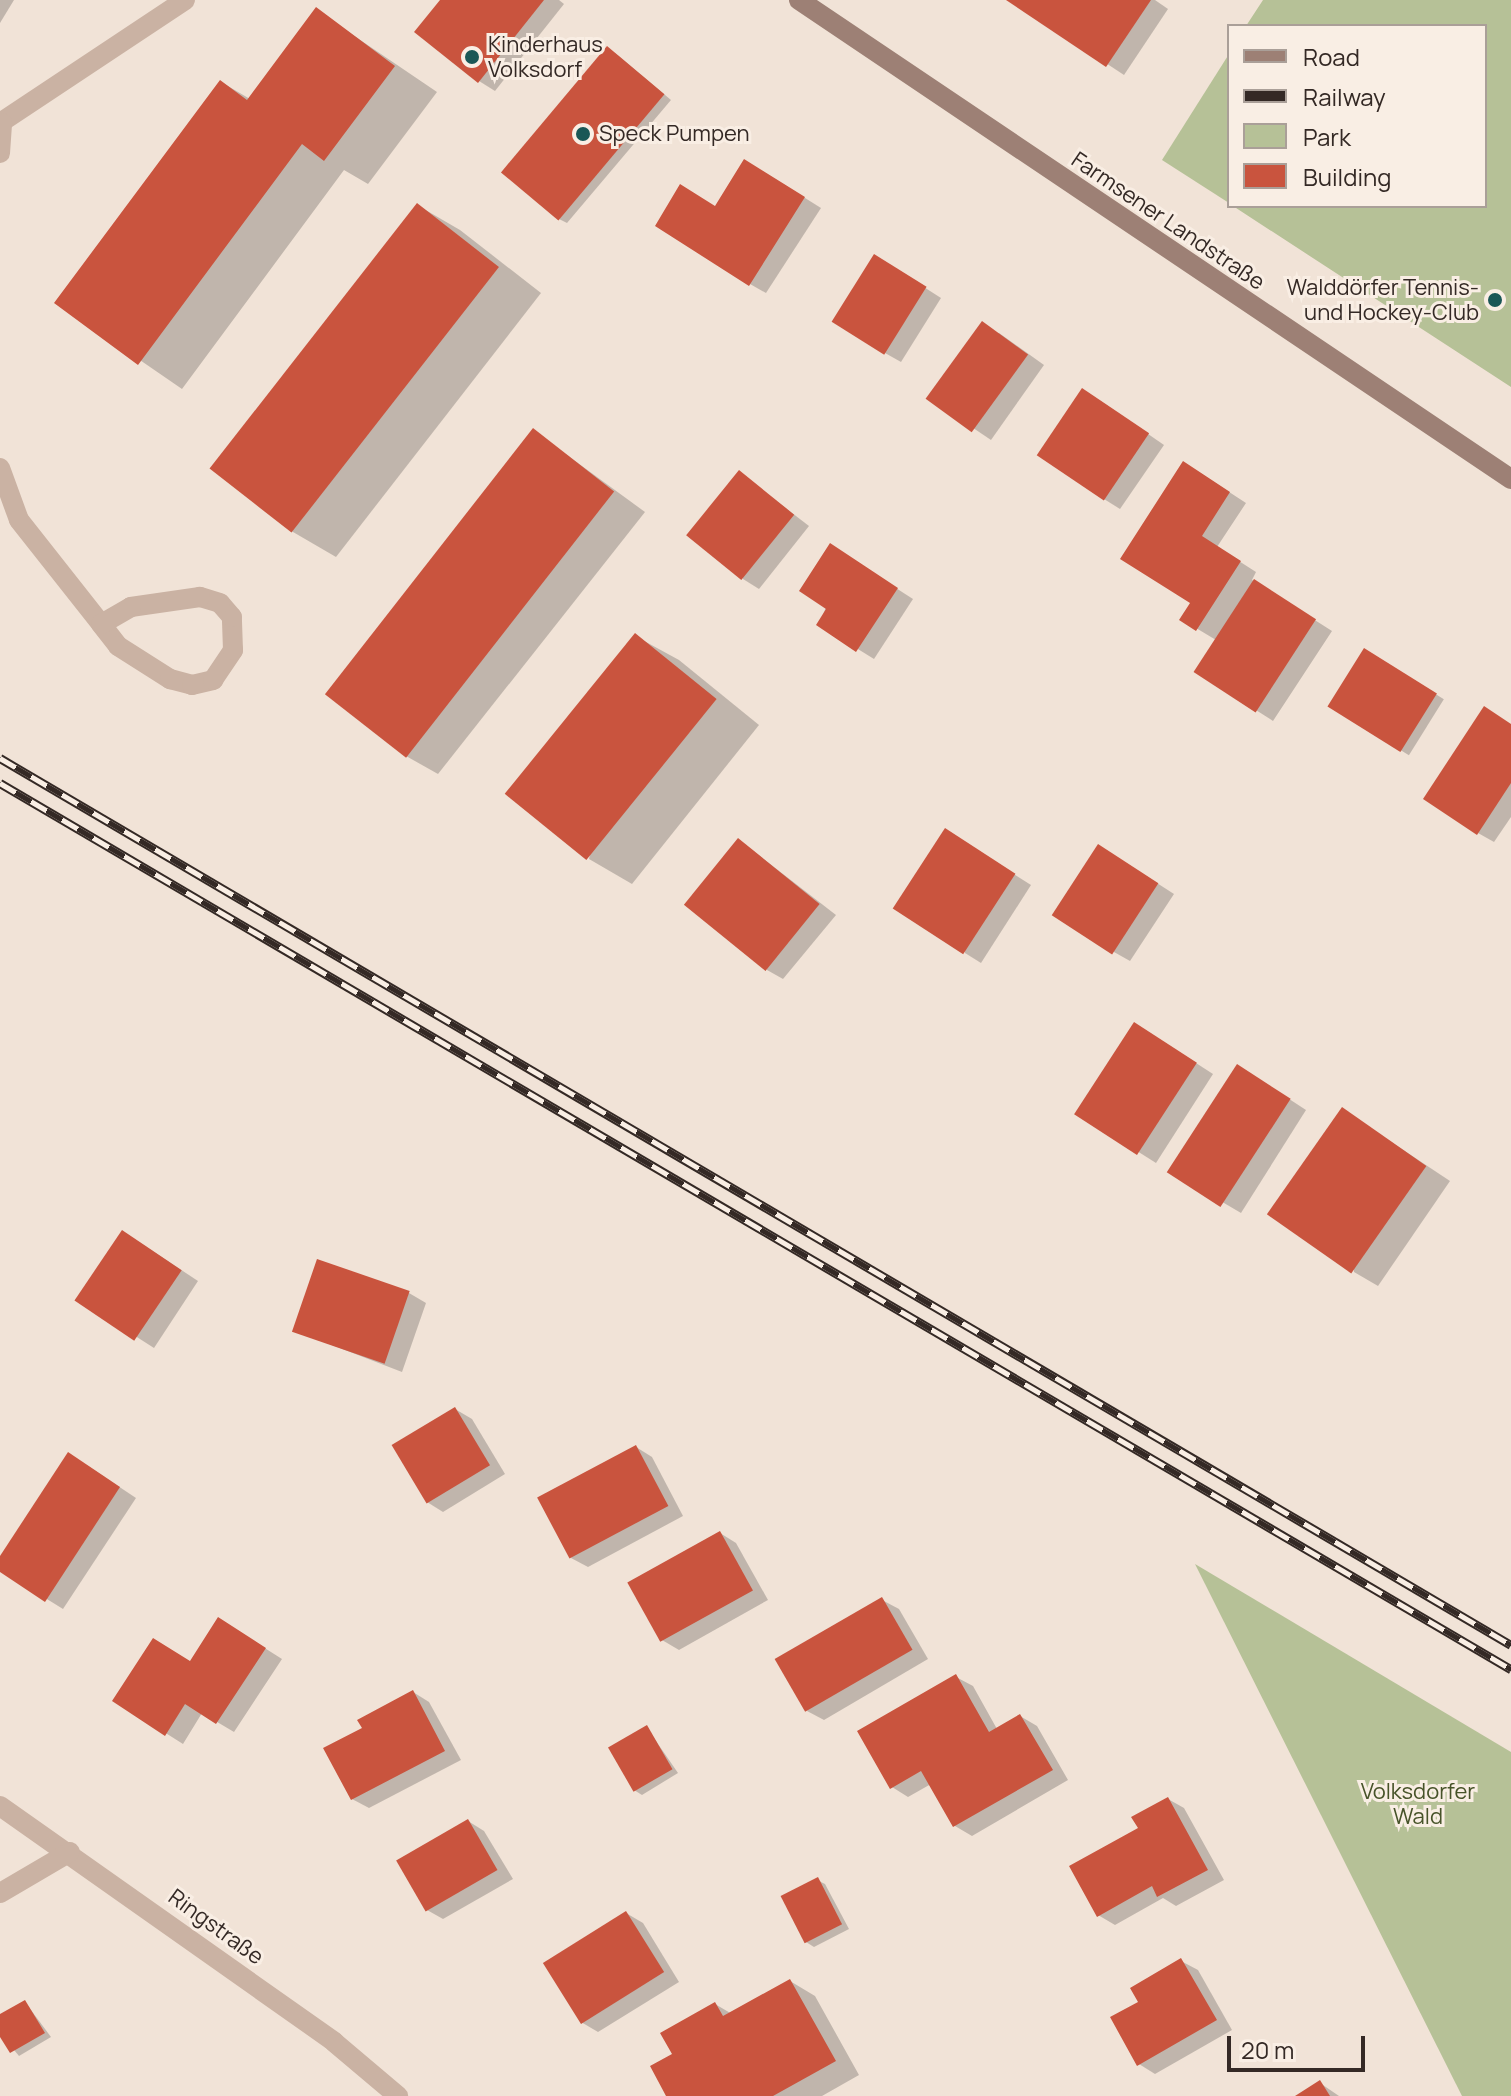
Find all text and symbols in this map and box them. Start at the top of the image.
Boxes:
legend [1227,24,1487,208]
place label: Kinderhaus Volksdorf [488,31,603,82]
text: Road [1303,40,1360,73]
marker: Kinderhaus Volksdorf [463,48,481,66]
text: Railway [1303,80,1386,113]
text: Park [1303,120,1351,153]
place label: Speck Pumpen [599,121,750,147]
marker: Speck Pumpen [574,125,592,143]
street label: Farmsener Landstraße [1066,147,1270,295]
text: Building [1303,160,1391,193]
place label: Walddörfer Tennis- und Hockey-Club [1287,274,1479,326]
marker: Walddörfer Tennis- und Hockey-Club [1486,291,1504,309]
park label: Volksdorfer Wald [1361,1778,1475,1830]
street label: Ringstraße [163,1884,269,1970]
scale bar [1231,2020,1369,2070]
text: 20 m [1241,2033,1294,2066]

